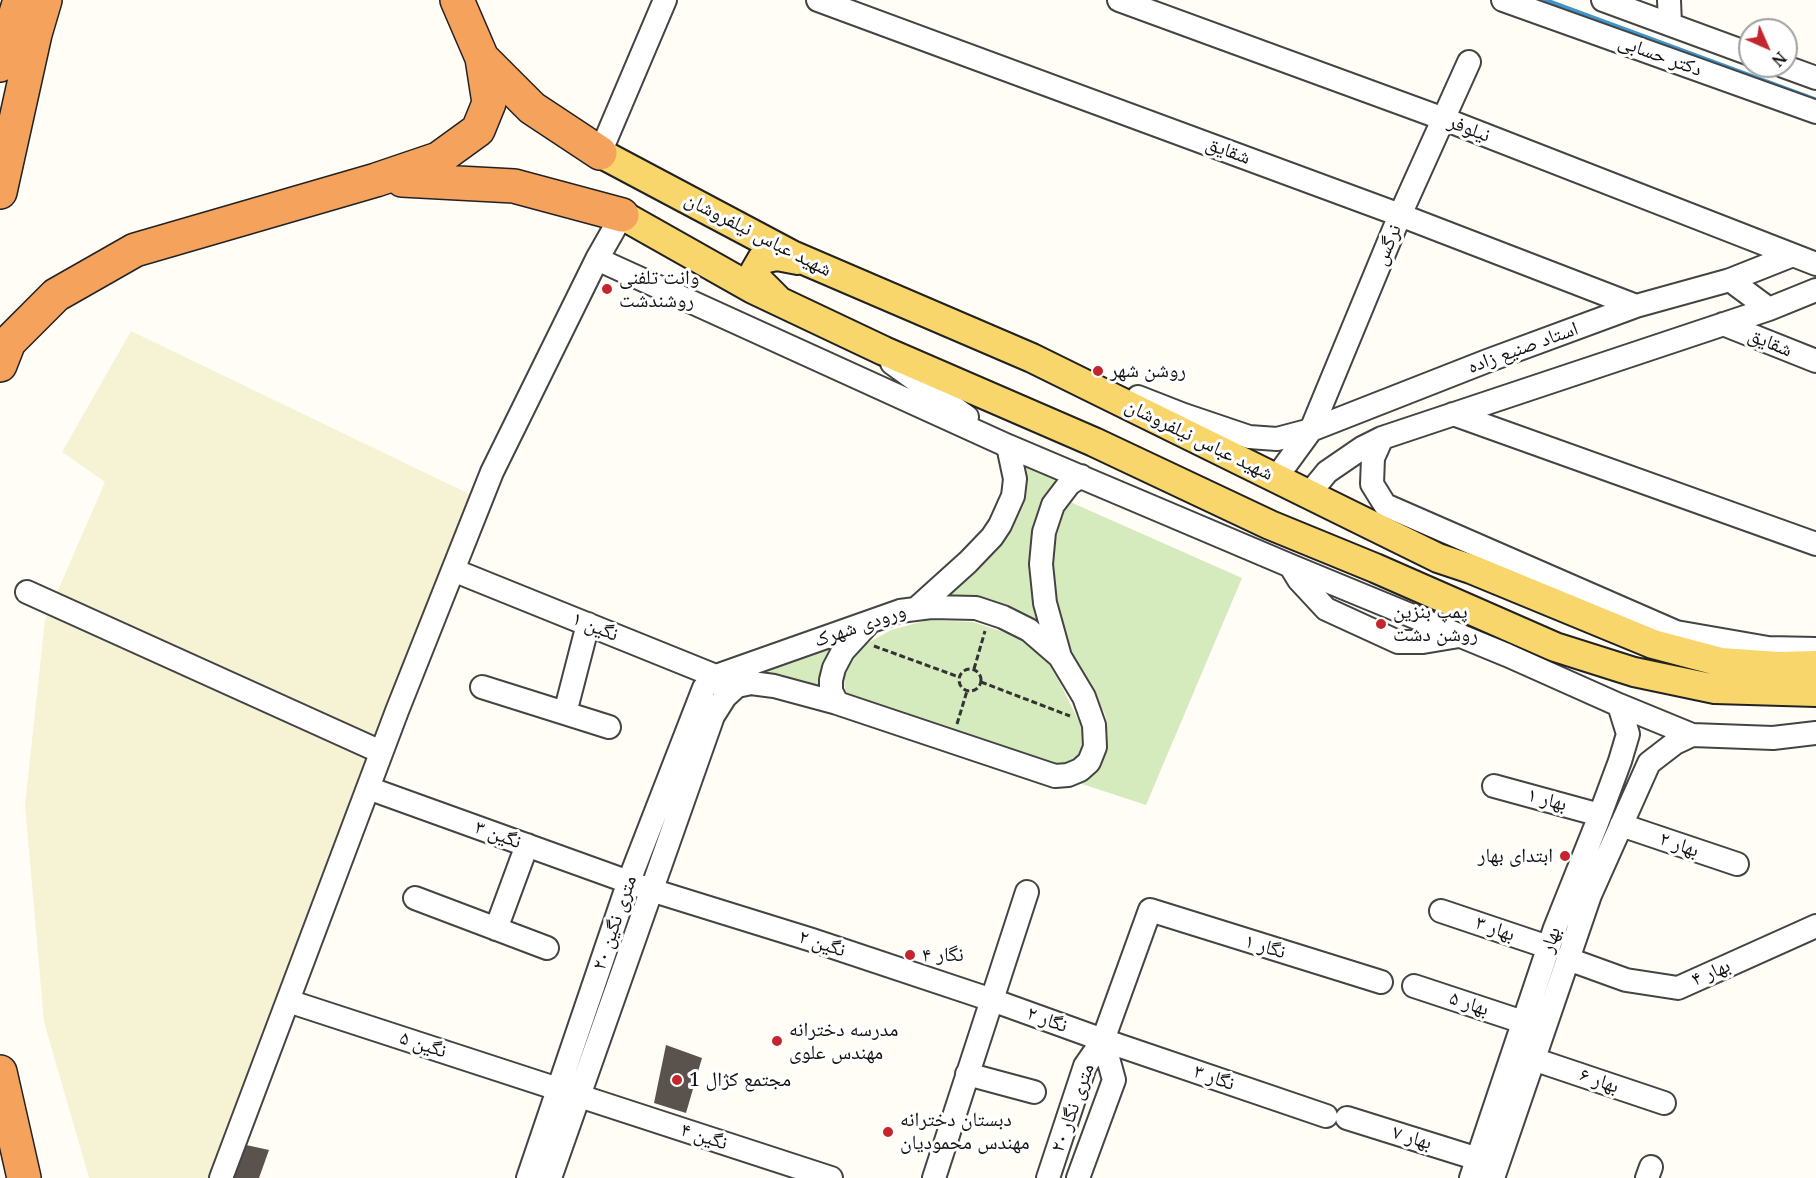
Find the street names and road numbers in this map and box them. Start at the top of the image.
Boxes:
street label: دکتر حسابی [1615,30,1705,82]
street label: نیلوفر [1444,110,1494,148]
street label: شقایق [1202,132,1254,170]
street label: شهید عباس نیلفروشان [680,188,836,282]
street label: نرگس [1369,221,1407,269]
street label: استاد صنیع زاده [1464,317,1582,379]
street label: شقایق [1744,323,1796,363]
street label: شهید عباس نیلفروشان [1121,394,1277,486]
street label: ورودی شهرک [811,599,909,653]
street label: نگین ۱ [568,607,622,647]
street label: بهار ۱ [1525,783,1569,817]
street label: نگین ۳ [471,816,525,854]
street label: بهار ۲ [1656,827,1702,863]
street label: ۲۰ متری نگین [588,872,642,974]
street label: بهار ۳ [1472,911,1518,947]
street label: بهار [1535,924,1567,956]
street label: نگین ۲ [796,925,848,963]
street label: نگار ۱ [1242,929,1288,965]
street label: بهار ۴ [1688,954,1734,992]
street label: بهار ۵ [1446,986,1492,1022]
street label: نگار ۲ [1023,1002,1071,1038]
street label: نگین ۵ [397,1026,449,1064]
street label: ۲۰ متری نگار [1046,1060,1100,1156]
street label: نگار ۳ [1190,1060,1238,1096]
street label: بهار ۶ [1576,1063,1622,1099]
street label: نگین ۴ [678,1118,730,1156]
street label: بهار ۷ [1389,1121,1435,1155]

